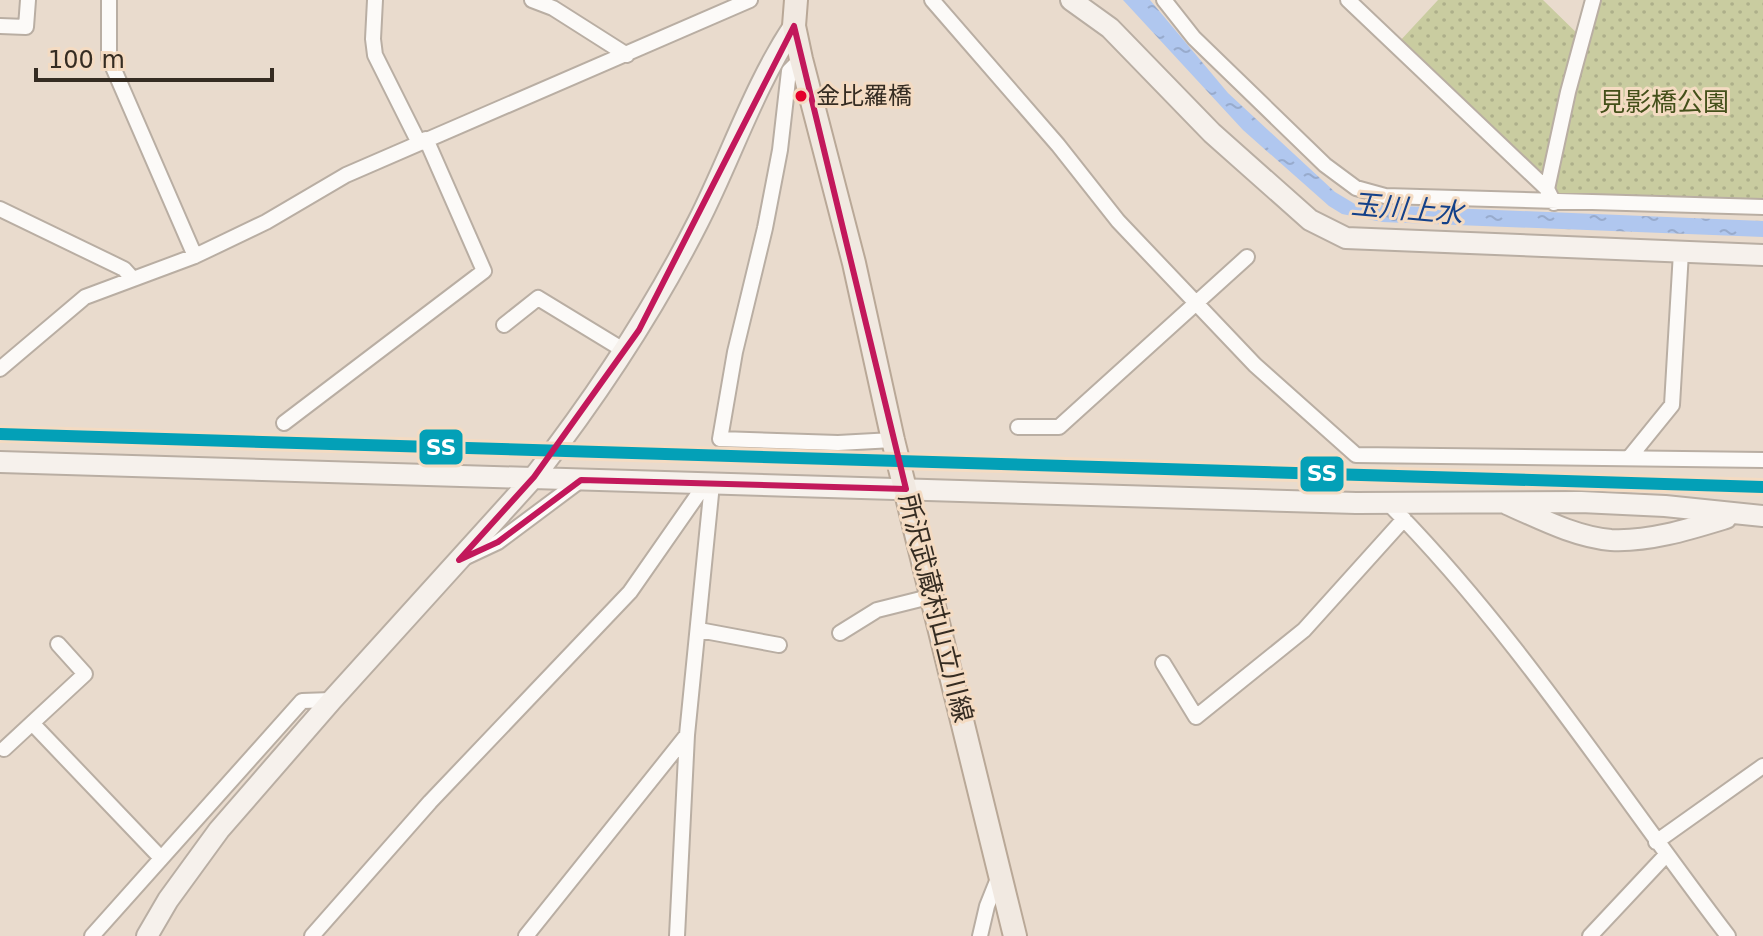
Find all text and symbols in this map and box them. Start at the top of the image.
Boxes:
scale bar [36,32,272,82]
text: 100 m [48,46,125,74]
place label: 金比羅橋 [816,82,912,110]
park label: 見影橋公園 [1599,87,1729,117]
marker: 金比羅橋 [793,88,809,104]
water label: 玉川上水 [1350,188,1467,231]
line badge: SS [418,428,464,466]
text: SS [426,435,456,460]
line badge: SS [1299,455,1345,493]
text: SS [1307,461,1337,486]
street label: 所沢武蔵村山立川線 [893,491,979,725]

